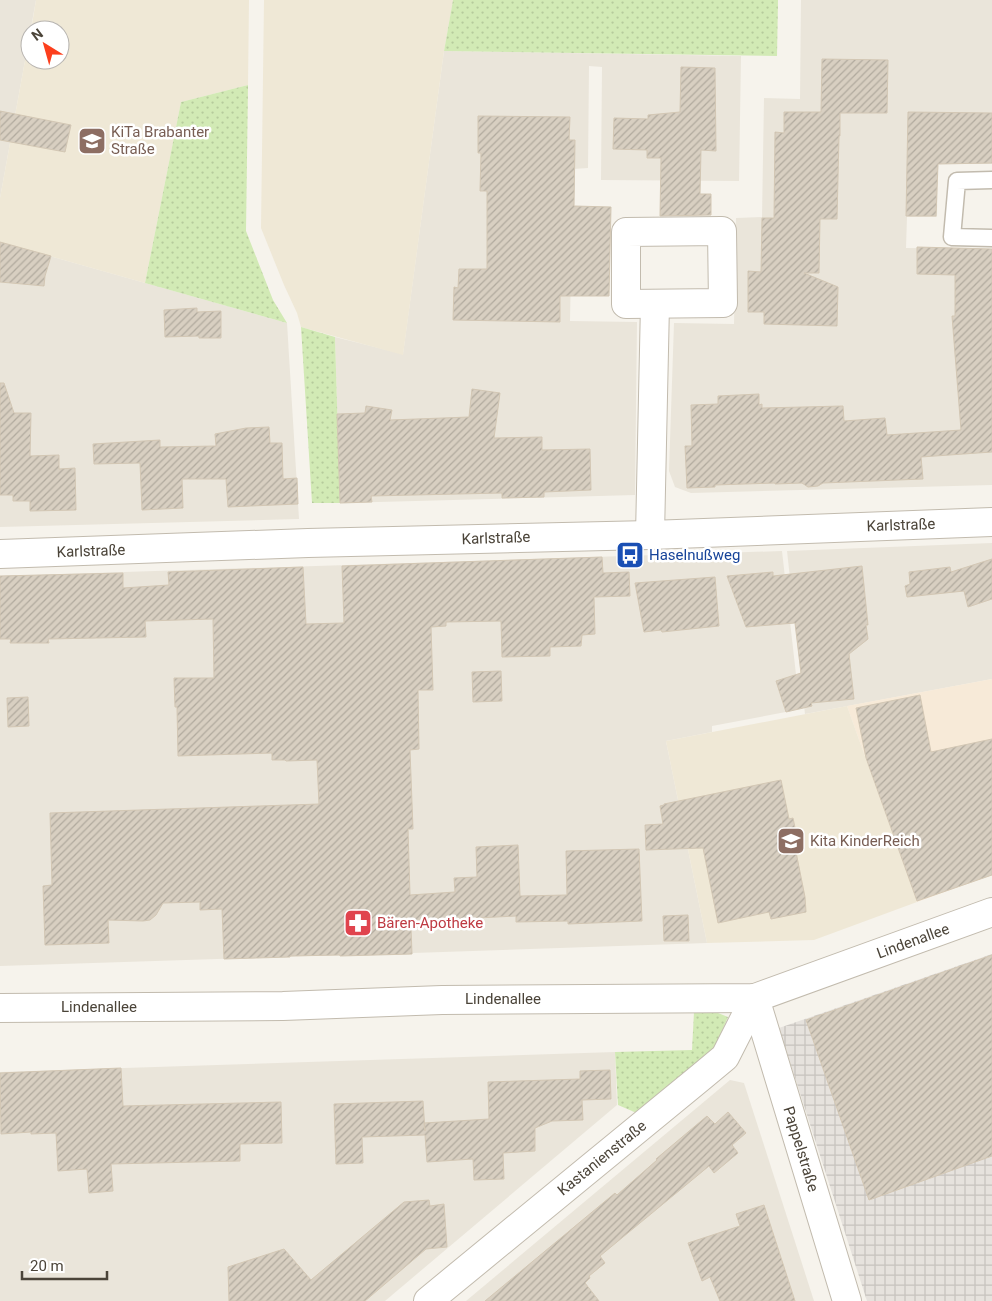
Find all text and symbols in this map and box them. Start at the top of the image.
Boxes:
north arrow [20,20,70,70]
text: N [28,25,46,44]
place label: KiTa Brabanter Straße [111,123,209,158]
school or university icon: KiTa Brabanter Straße [77,126,107,156]
street label: Karlstraße [866,515,936,535]
street label: Karlstraße [461,528,531,548]
bus stop icon: Haselnußweg [615,540,645,570]
street label: Karlstraße [56,541,126,561]
place label: Haselnußweg [649,546,740,564]
school or university icon: Kita KinderReich [776,826,806,856]
place label: Kita KinderReich [810,832,920,850]
pharmacy icon: Bären-Apotheke [343,908,373,938]
place label: Bären-Apotheke [377,914,483,932]
street label: Lindenallee [874,920,952,962]
street label: Lindenallee [465,990,541,1008]
street label: Lindenallee [61,998,137,1016]
street label: Pappelstraße [779,1104,823,1194]
street label: Kastanienstraße [554,1117,650,1199]
scale bar [22,1248,108,1280]
text: 20 m [30,1257,64,1275]

